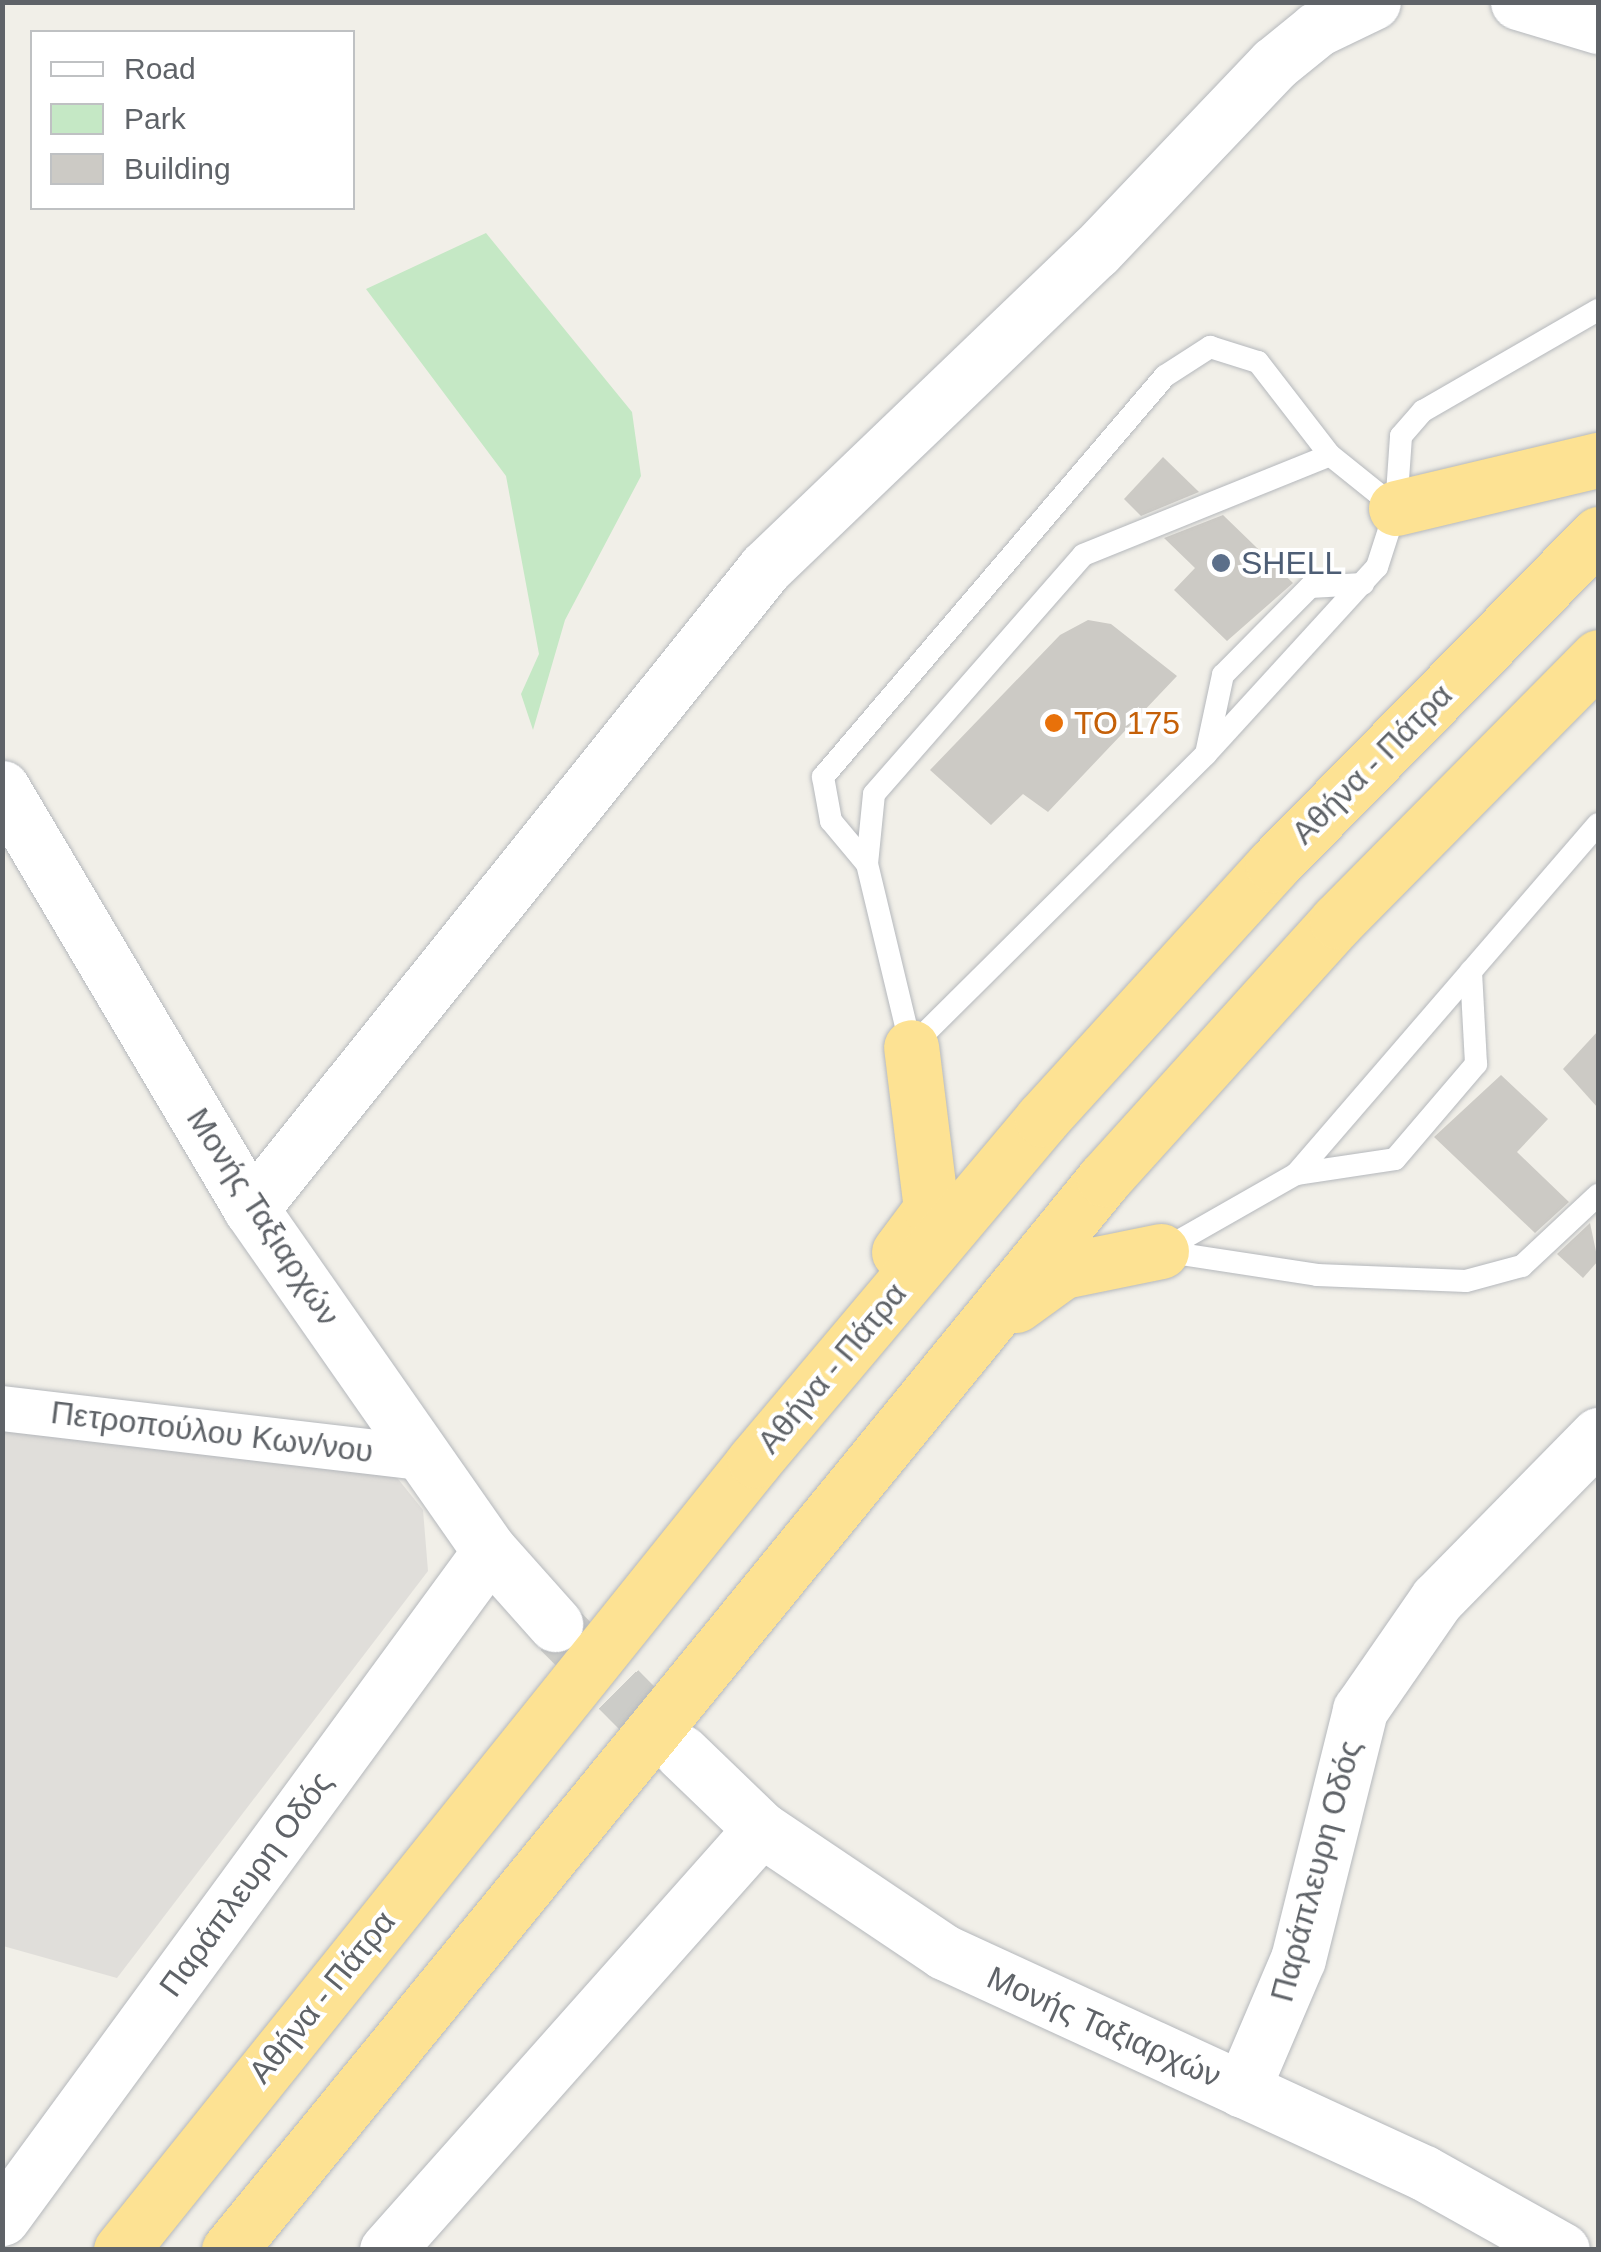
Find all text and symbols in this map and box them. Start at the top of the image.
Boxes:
legend [30,30,355,210]
text: Road [124,52,196,85]
text: Park [124,102,186,135]
text: Building [124,152,231,185]
place label: SHELL [1241,544,1342,582]
marker: SHELL [1210,552,1232,574]
street label: Αθήνα - Πάτρα [1284,676,1460,852]
place label: TO 175 [1074,704,1180,742]
marker: TO 175 [1043,712,1065,734]
street label: Μονής Ταξιαρχών [178,1101,348,1333]
street label: Αθήνα - Πάτρα [750,1275,914,1461]
street label: Πετροπούλου Κων/νου [49,1393,375,1471]
street label: Παράπλευρη Οδός [1263,1736,1369,2006]
street label: Παράπλευρη Οδός [151,1764,341,2004]
street label: Αθήνα - Πάτρα [241,1903,403,2091]
street label: Μονής Ταξιαρχών [981,1958,1227,2096]

